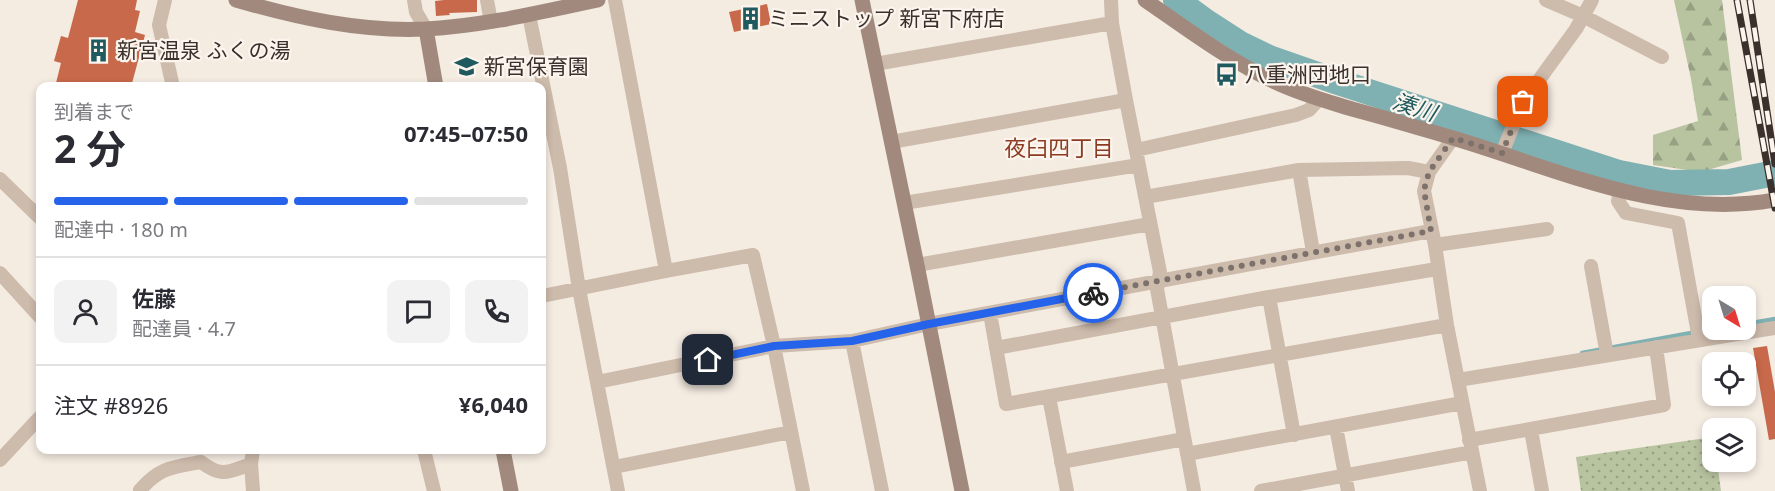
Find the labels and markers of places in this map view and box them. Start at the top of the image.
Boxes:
place label: ミニストップ 新宮下府店 [768,4,1004,32]
building icon: ミニストップ 新宮下府店 [737,5,763,31]
place label: 新宮温泉 ふくの湯 [117,36,290,64]
building icon: 新宮温泉 ふくの湯 [86,37,112,63]
place label: 新宮保育園 [484,52,589,80]
school or university icon: 新宮保育園 [453,53,479,79]
place label: 八重洲団地口 [1245,60,1371,88]
bus stop icon: 八重洲団地口 [1214,61,1240,87]
pin [1497,76,1548,127]
pin [682,334,733,385]

